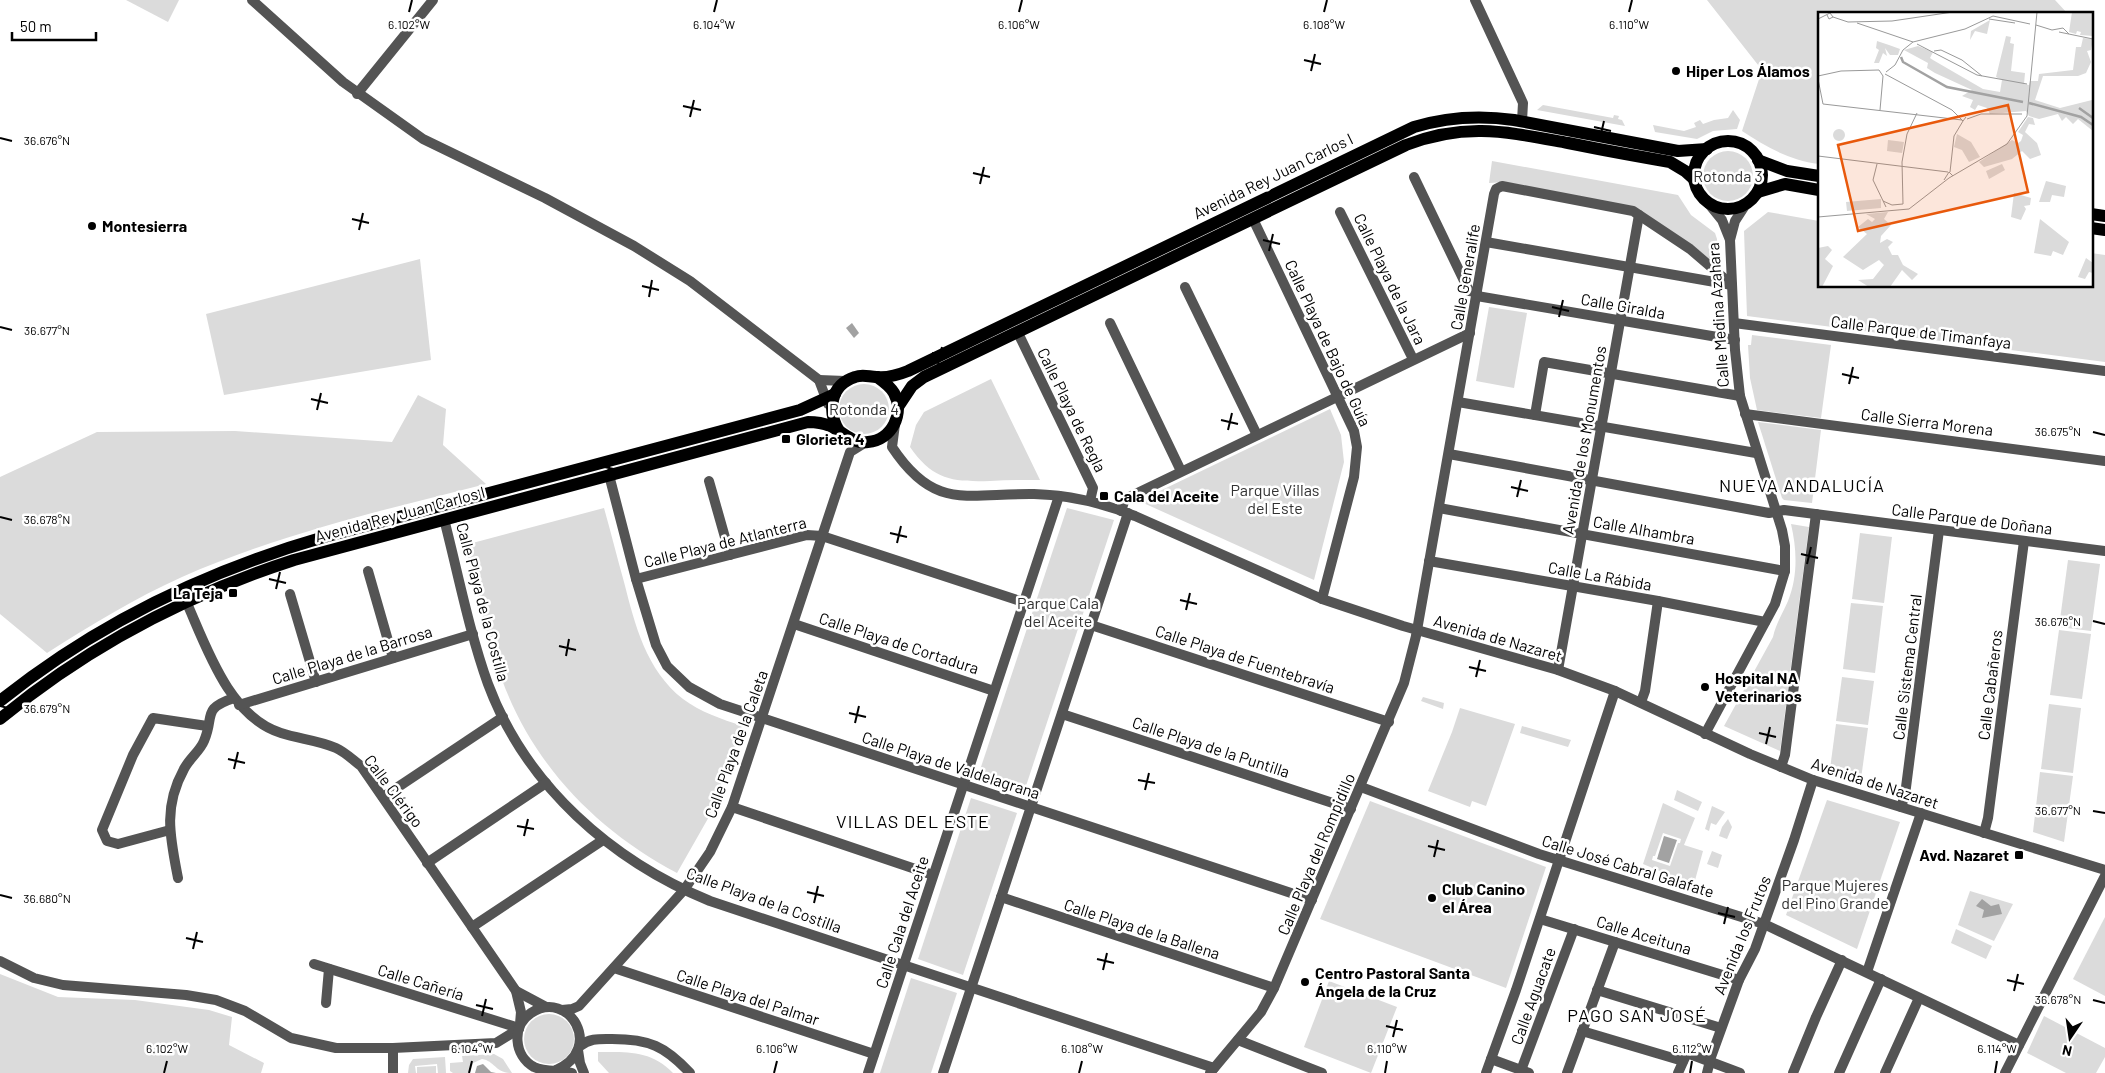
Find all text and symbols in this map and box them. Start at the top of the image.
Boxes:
scale bar [12,10,96,42]
inset map [1818,12,2092,288]
text: 50 m [20,17,52,35]
text: 6.102°W [388,17,430,31]
text: 6.104°W [693,17,736,31]
text: 6.106°W [998,17,1040,31]
text: 6.108°W [1303,17,1345,31]
text: 6.110°W [1609,17,1649,31]
place label: Hiper Los Álamos [1686,61,1810,80]
marker: Hiper Los Álamos [1670,65,1682,77]
street label: Avenida Rey Juan Carlos I [1190,129,1356,223]
text: 36.676°N [24,133,70,147]
park label: Rotonda 3 [1693,166,1763,185]
street label: Calle Playa de la Jara [1350,210,1430,347]
place label: Montesierra [102,216,187,235]
marker: Montesierra [86,220,98,232]
street label: Calle Generalife [1446,222,1483,331]
street label: Calle Medina Azahara [1703,242,1732,388]
street label: Calle Playa de Bajo de Guía [1281,257,1375,429]
street label: Calle Giralda [1579,289,1667,322]
street label: Calle Parque de Timanfaya [1830,311,2012,352]
text: 36.677°N [24,323,70,337]
street label: Avenida de los Monumentos [1558,344,1609,536]
street label: Calle Playa de Regla [1034,345,1111,475]
park label: Rotonda 4 [829,399,899,418]
street label: Calle Sierra Morena [1860,404,1994,439]
text: 36.675°N [2035,424,2081,438]
place label: Glorieta 4 [796,429,865,448]
marker: Glorieta 4 [780,433,792,445]
district label: NUEVA ANDALUCÍA [1719,474,1885,496]
park label: Parque Villas del Este [1230,480,1320,517]
street label: Avenida Rey Juan Carlos I [313,482,487,545]
place label: Cala del Aceite [1114,486,1219,505]
marker: Cala del Aceite [1098,490,1110,502]
street label: Calle Parque de Doñana [1891,499,2054,538]
street label: Calle Alhambra [1592,511,1696,548]
text: 36.678°N [24,512,70,526]
street label: Calle Playa de Atlanterra [642,512,808,571]
street label: Calle Playa de la Costilla [453,520,514,683]
street label: Calle La Rábida [1547,557,1653,594]
place label: La Teja [173,583,223,602]
marker: La Teja [227,587,239,599]
park label: Parque Cala del Aceite [1017,593,1099,630]
street label: Calle Sistema Central [1888,593,1925,741]
street label: Calle Playa de Cortadura [817,608,981,677]
street label: Avenida de Nazaret [1432,610,1565,665]
text: 36.676°N [2035,614,2081,628]
street label: Calle Playa de la Barrosa [269,621,434,688]
street label: Calle Playa de Fuentebravía [1153,621,1337,697]
street label: Calle Cabañeros [1973,629,2006,741]
street label: Calle Playa de la Caleta [700,667,771,820]
place label: Hospital NA Veterinarios [1715,668,1802,705]
marker: Hospital NA Veterinarios [1699,681,1711,693]
text: 36.679°N [24,701,70,715]
street label: Calle Playa de la Puntilla [1130,712,1292,781]
street label: Calle Playa de Valdelagrana [860,727,1043,802]
street label: Calle Clérigo [361,751,428,831]
street label: Avenida de Nazaret [1809,753,1941,812]
street label: Calle Playa del Rompidillo [1273,770,1358,938]
text: 36.677°N [2035,803,2081,817]
district label: VILLAS DEL ESTE [836,810,990,832]
street label: Calle José Cabral Galafate [1540,830,1716,901]
place label: Avd. Nazaret [1919,845,2009,864]
marker: Avd. Nazaret [2013,849,2025,861]
street label: Calle Cala del Aceite [871,853,932,991]
street label: Calle Playa de la Costilla [684,863,844,936]
street label: Avenida los Frutos [1709,873,1774,997]
park label: Parque Mujeres del Pino Grande [1781,875,1889,912]
place label: Club Canino el Área [1442,879,1525,916]
text: 36.680°N [23,891,71,905]
marker: Club Canino el Área [1426,892,1438,904]
street label: Calle Playa de la Ballena [1062,894,1223,963]
street label: Calle Aceituna [1594,911,1694,958]
street label: Calle Aguacate [1506,945,1559,1047]
street label: Calle Cañería [376,959,467,1004]
place label: Centro Pastoral Santa Ángela de la Cruz [1315,963,1470,1000]
street label: Calle Playa del Palmar [674,964,822,1029]
marker: Centro Pastoral Santa Ángela de la Cruz [1299,976,1311,988]
text: 36.678°N [2035,992,2081,1006]
district label: PAGO SAN JOSÉ [1567,1004,1707,1026]
north arrow [2045,1013,2095,1063]
text: 6.102°W [146,1041,188,1055]
text: 6.104°W [451,1041,494,1055]
text: 6.106°W [756,1041,798,1055]
text: 6.108°W [1061,1041,1103,1055]
text: 6.110°W [1367,1041,1407,1055]
text: 6.112°W [1672,1041,1712,1055]
text: 6.114°W [1977,1041,2017,1055]
text: N [2061,1042,2073,1060]

